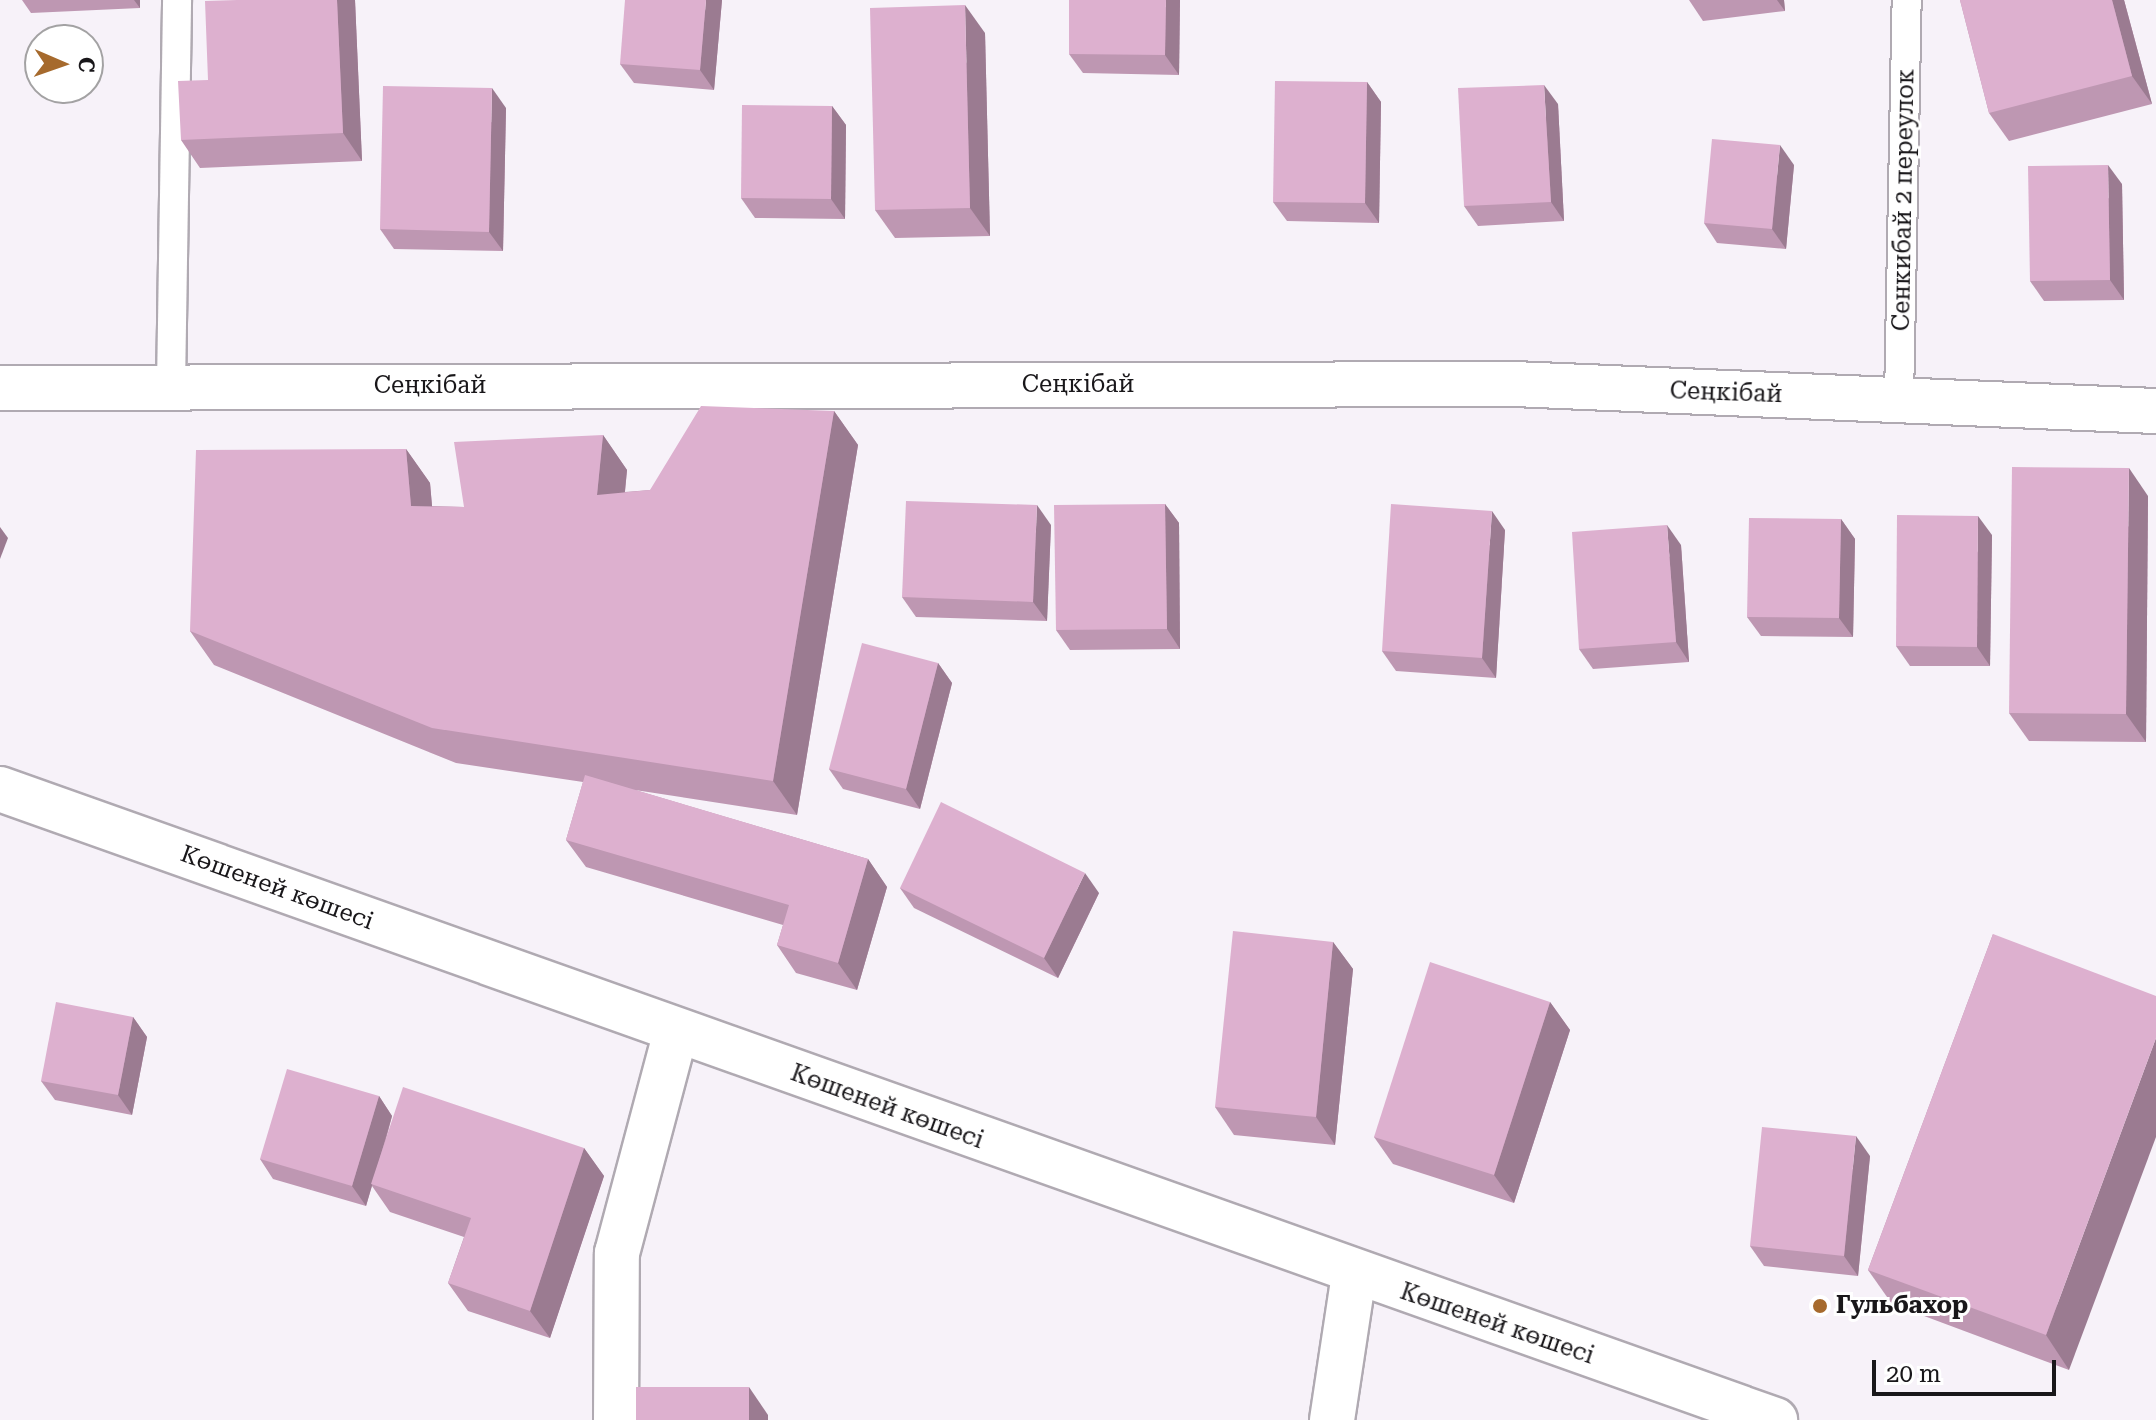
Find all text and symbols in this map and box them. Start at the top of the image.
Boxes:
north arrow [24,24,104,104]
text: С [74,57,99,73]
street label: Сенкибай 2 переулок [1887,69,1921,331]
street label: Сеңкібай [1022,371,1134,399]
street label: Сеңкібай [374,372,486,400]
street label: Сеңкібай [1669,377,1783,409]
street label: Көшеней көшесі [177,840,377,936]
street label: Көшеней көшесі [787,1059,987,1155]
street label: Көшеней көшесі [1396,1277,1598,1371]
place label: Гульбахор [1836,1292,1968,1320]
marker: Гульбахор [1811,1297,1829,1315]
scale bar [1876,1344,2060,1394]
text: 20 m [1886,1360,1941,1388]

